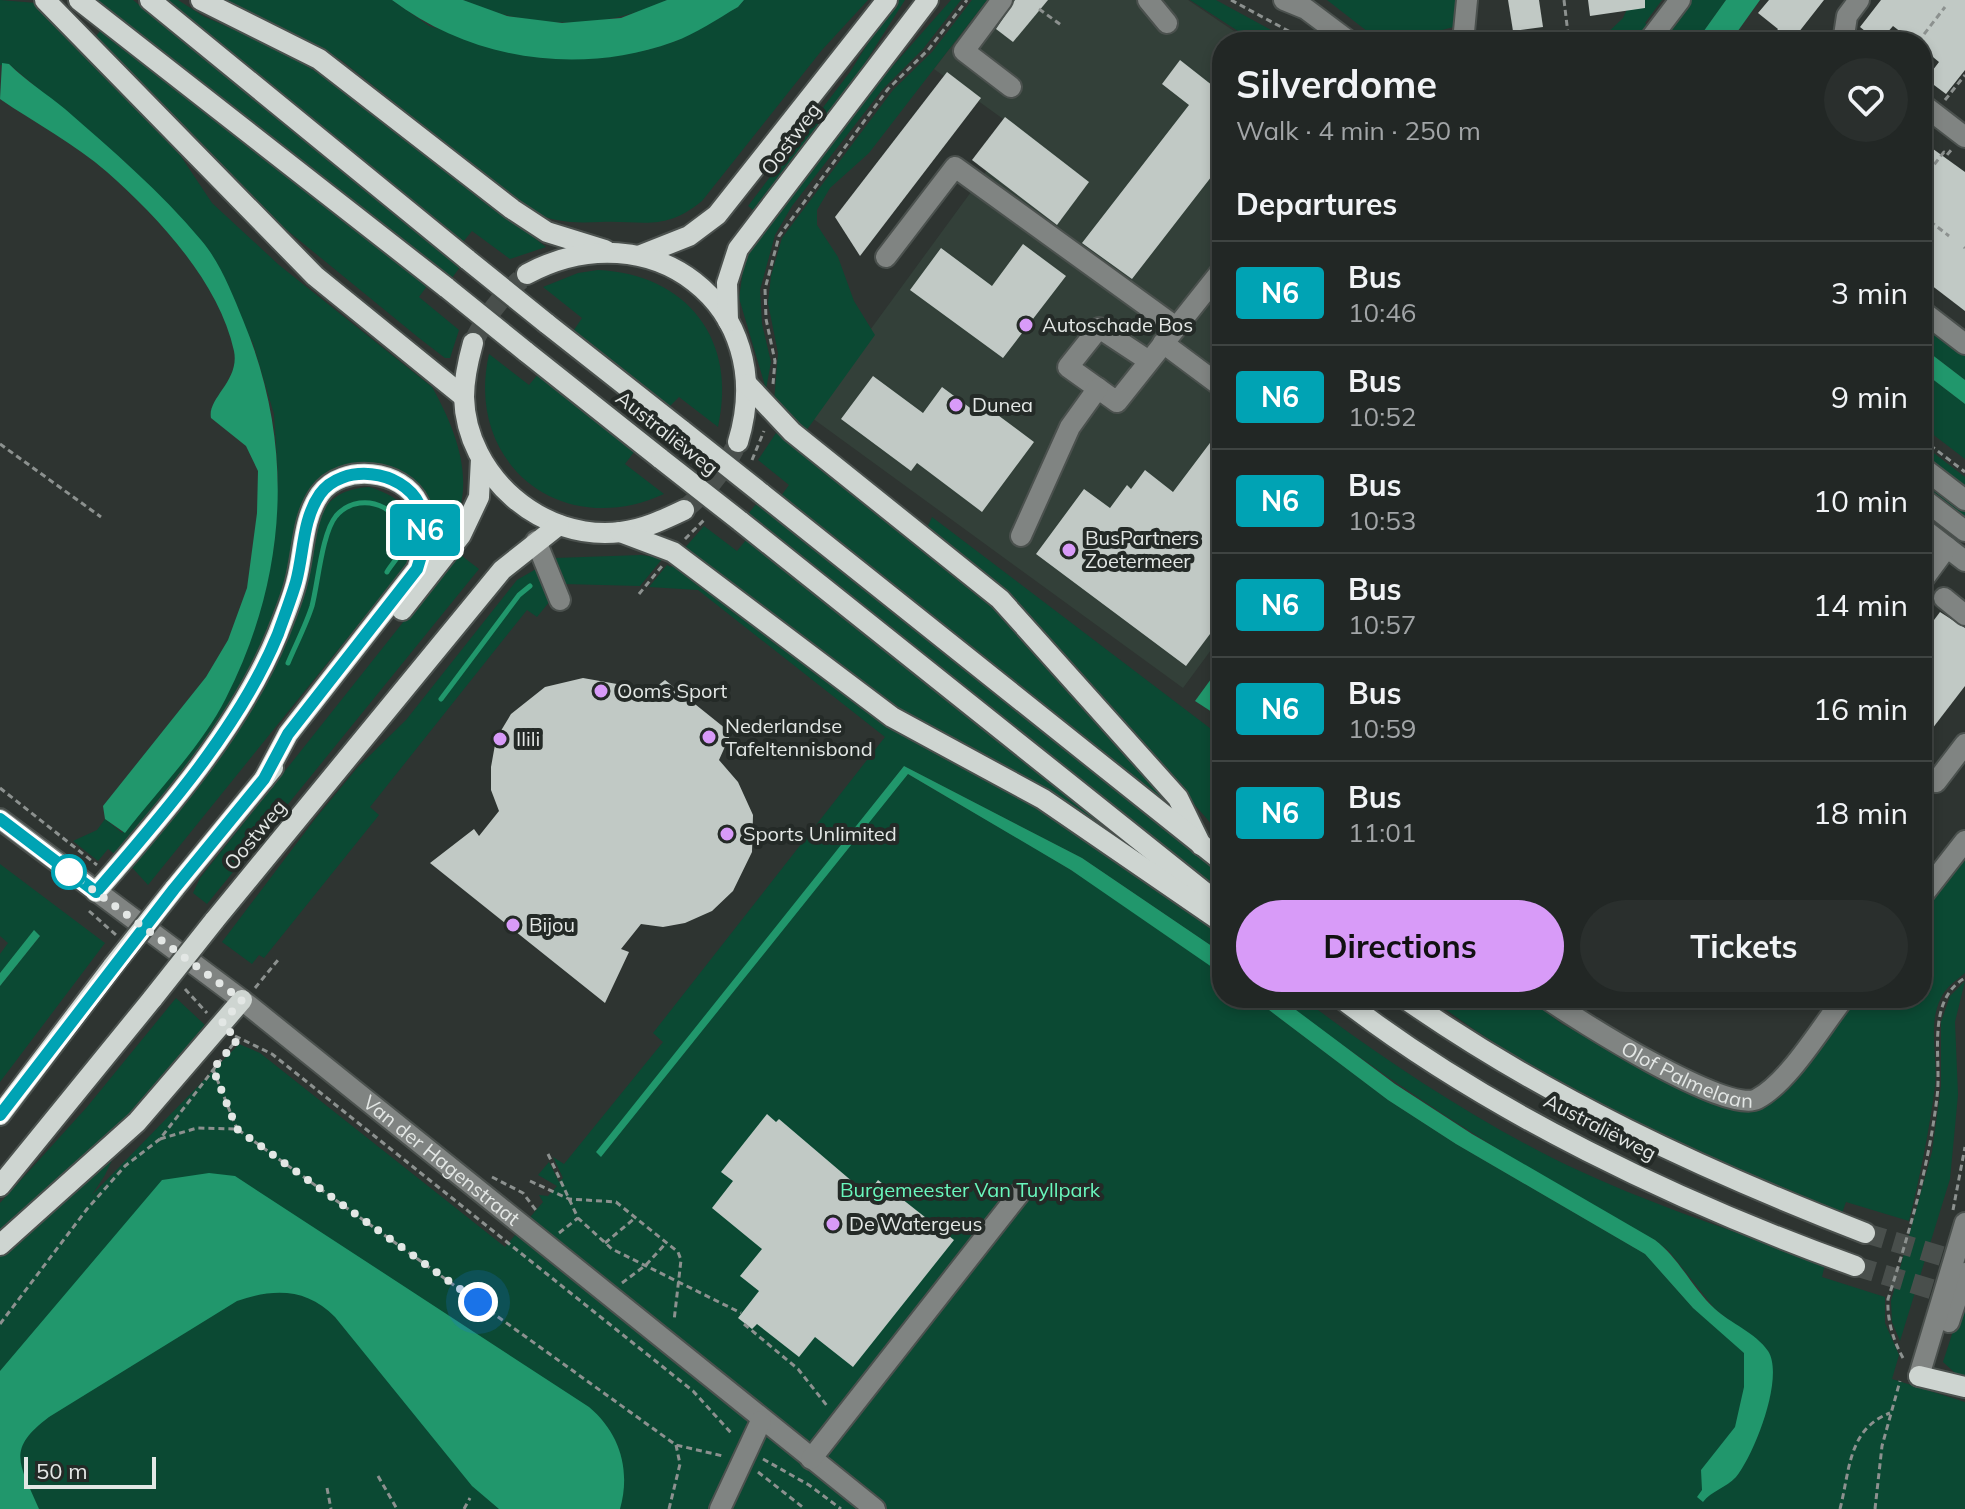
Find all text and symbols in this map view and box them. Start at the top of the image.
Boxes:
button: heart [1824,58,1908,142]
text: Silverdome [1236,60,1437,108]
street label: Oostweg [755,98,826,180]
text: Walk · 4 min · 250 m [1236,114,1481,147]
text: Departures [1236,185,1397,223]
text: Bus [1348,258,1402,296]
text: 3 min [1831,274,1908,312]
text: N6 [1261,275,1299,310]
text: 10:46 [1348,296,1416,329]
place label: Autoschade Bos [1042,312,1193,337]
marker: Autoschade Bos [1017,316,1035,334]
text: Bus [1348,362,1402,400]
text: 9 min [1831,378,1908,416]
text: N6 [1261,379,1299,414]
street label: Australiëweg [611,385,723,480]
place label: Dunea [972,392,1033,417]
marker: Dunea [947,396,965,414]
text: 10:52 [1348,400,1416,433]
text: Bus [1348,466,1402,504]
text: 10 min [1813,482,1908,520]
text: N6 [1261,483,1299,518]
line badge: N6 [389,504,461,556]
text: 10:53 [1348,504,1416,537]
text: N6 [406,512,444,547]
place label: BusPartners Zoetermeer [1085,525,1199,573]
marker: BusPartners Zoetermeer [1060,541,1078,559]
text: Bus [1348,570,1402,608]
text: 14 min [1813,586,1908,624]
text: N6 [1261,587,1299,622]
text: 10:57 [1348,608,1416,641]
text: Bus [1348,674,1402,712]
place label: Ooms Sport [617,678,727,703]
marker: Ooms Sport [592,682,610,700]
text: 16 min [1813,690,1908,728]
text: N6 [1261,691,1299,726]
text: 10:59 [1348,712,1416,745]
place label: Nederlandse Tafeltennisbond [725,713,873,761]
place label: Ilili [516,726,540,751]
marker: Nederlandse Tafeltennisbond [700,728,718,746]
marker: Ilili [491,730,509,748]
text: Bus [1348,778,1402,816]
street label: Oostweg [218,794,291,875]
text: 18 min [1813,794,1908,832]
text: N6 [1261,795,1299,830]
text: 11:01 [1348,816,1416,849]
place label: Sports Unlimited [743,821,897,846]
marker: Sports Unlimited [718,825,736,843]
unlabelled marker [52,855,86,889]
button: Directions [1236,900,1564,992]
button: Tickets [1580,900,1908,992]
place label: Bijou [529,912,575,937]
marker: Bijou [504,916,522,934]
street label: Olof Palmelaan [1617,1035,1753,1113]
street label: Australiëweg [1540,1088,1661,1166]
street label: Van der Hagenstraat [358,1089,525,1230]
park label: Burgemeester Van Tuyllpark [840,1177,1101,1202]
place label: De Watergeus [849,1211,982,1236]
marker: De Watergeus [824,1215,842,1233]
your location [458,1282,498,1322]
scale bar [24,1453,156,1489]
text: 50 m [36,1457,87,1485]

